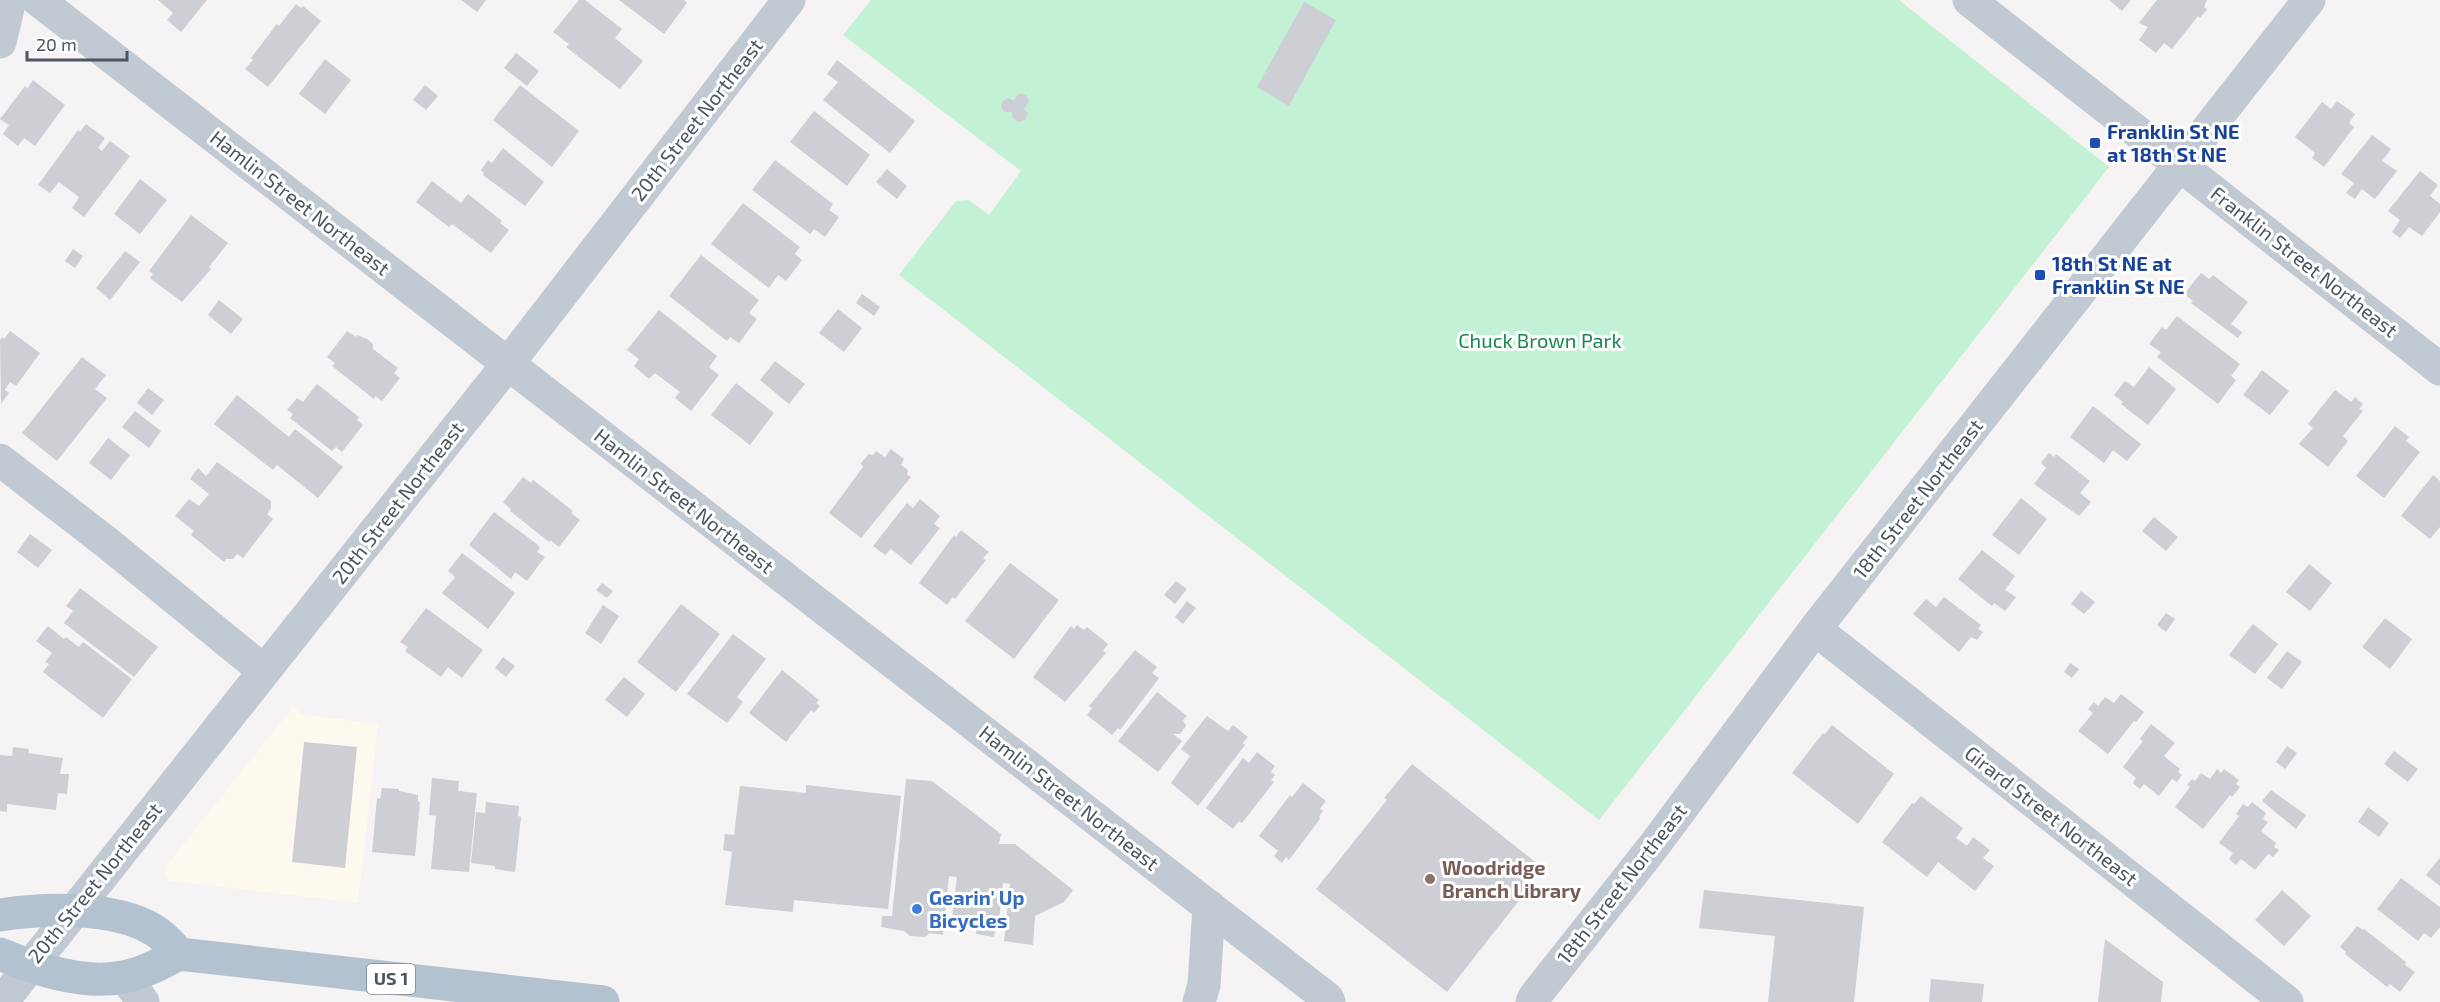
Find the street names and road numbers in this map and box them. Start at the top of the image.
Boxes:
street label: 20th Street Northeast [625,33,767,205]
street label: Hamlin Street Northeast [206,125,395,280]
street label: Franklin Street Northeast [2206,181,2403,342]
street label: 18th Street Northeast [1847,413,1987,583]
street label: 20th Street Northeast [326,416,468,588]
street label: Hamlin Street Northeast [590,423,779,578]
street label: Hamlin Street Northeast [975,720,1164,875]
street label: Girard Street Northeast [1960,740,2143,890]
street label: 20th Street Northeast [22,797,166,967]
street label: 18th Street Northeast [1551,798,1691,968]
road number: US 1 [367,964,415,994]

